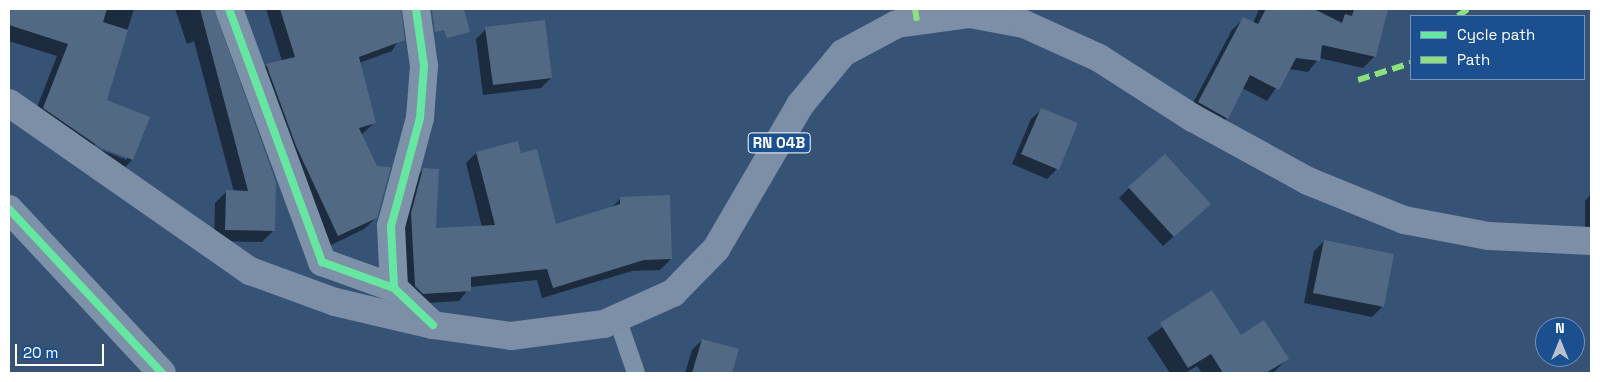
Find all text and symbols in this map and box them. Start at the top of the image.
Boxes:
legend [1410,15,1585,80]
text: Cycle path [1457,25,1535,44]
text: Path [1457,50,1490,69]
road number: RN 04B [746,130,812,156]
north arrow [1535,317,1585,367]
text: N [1555,319,1565,337]
scale bar [18,334,106,366]
text: 20 m [23,343,58,362]

